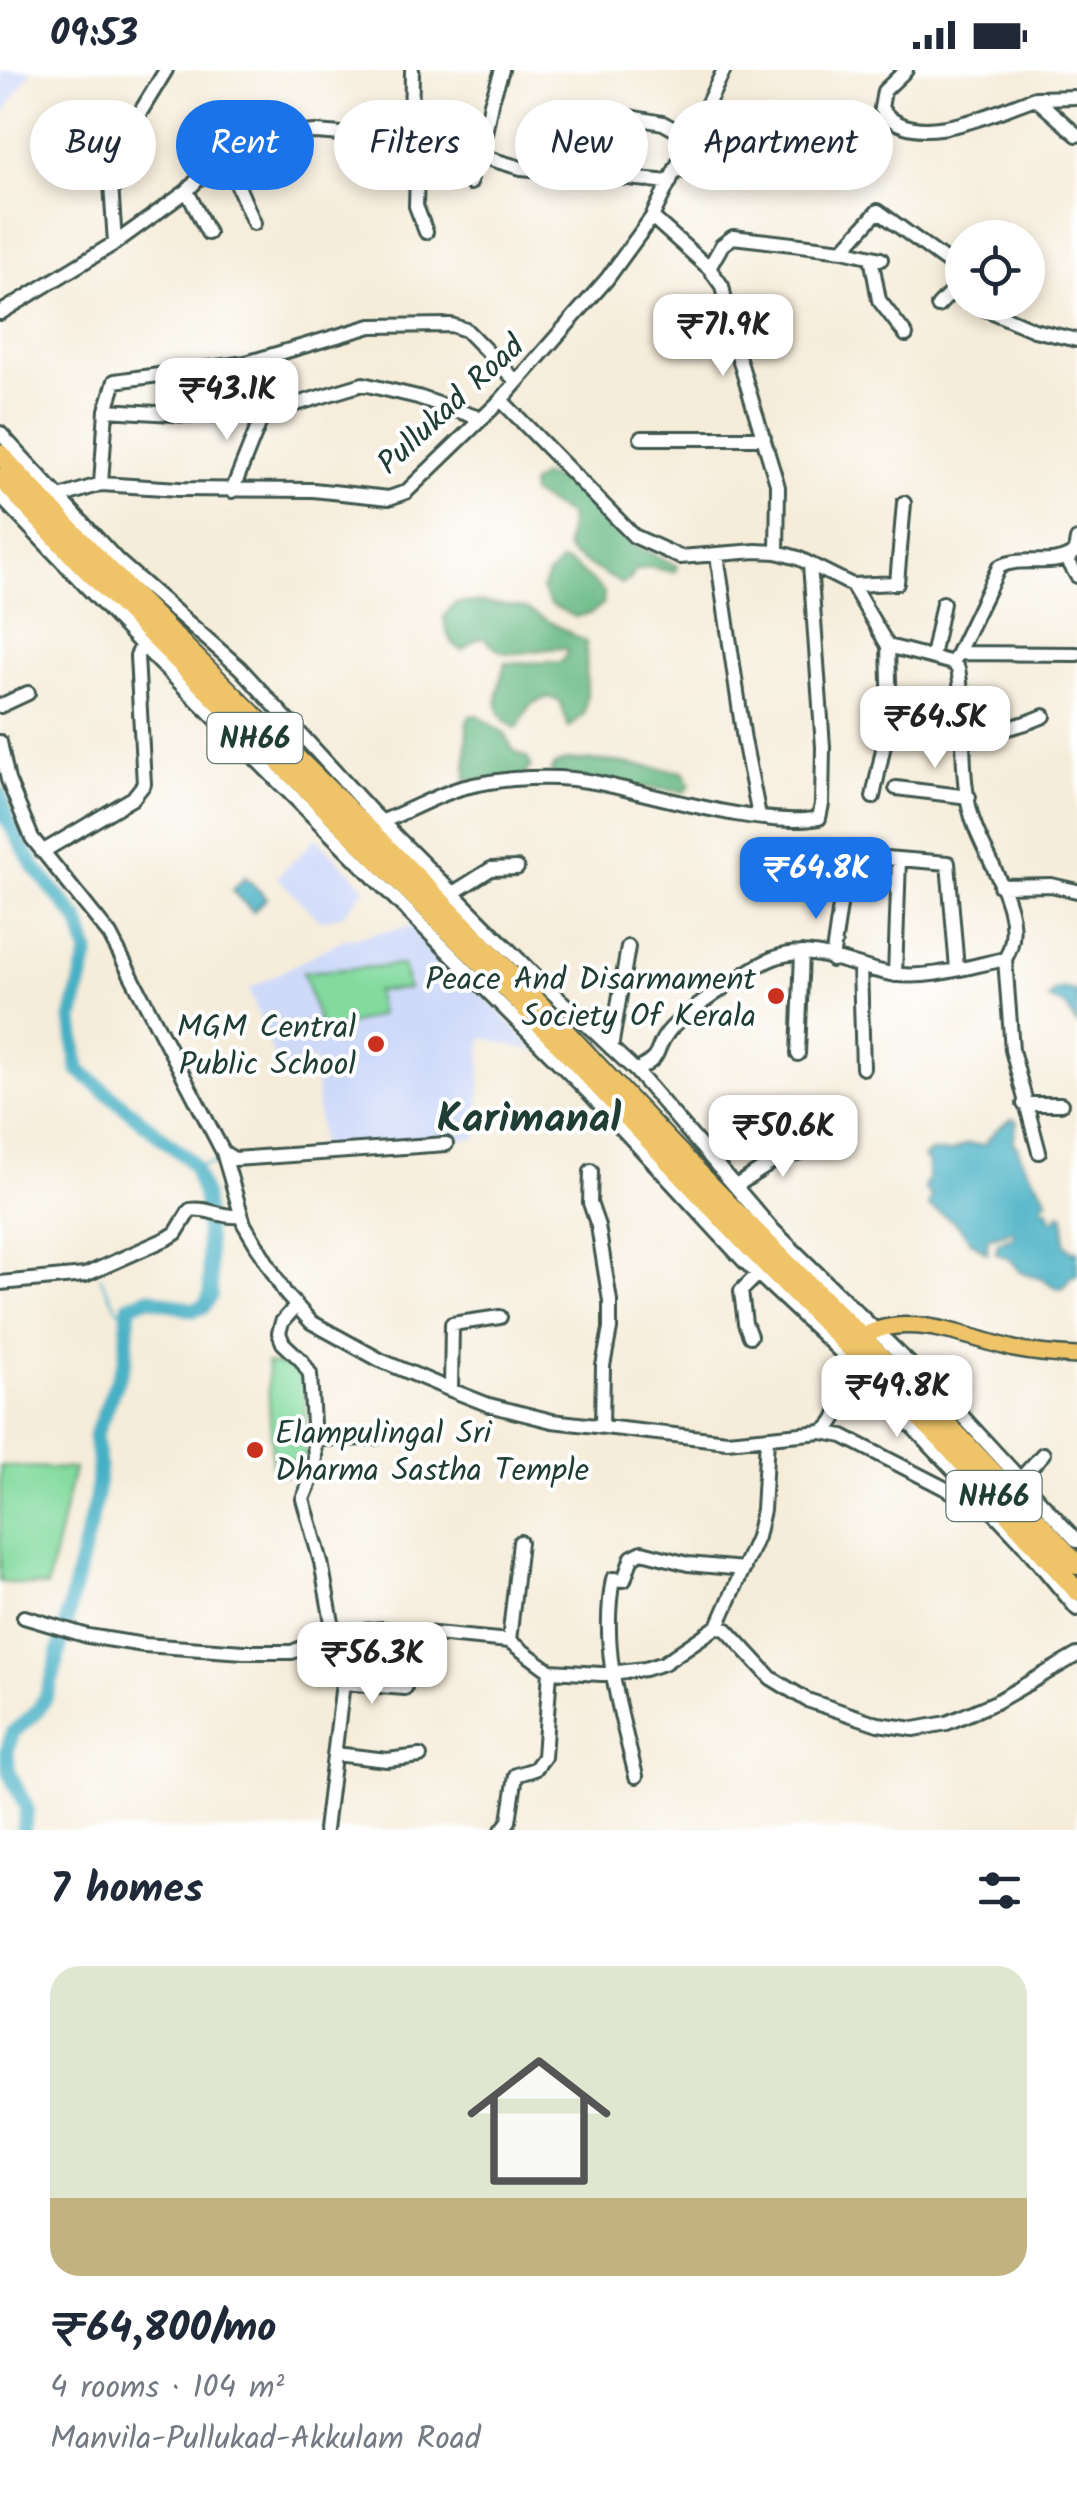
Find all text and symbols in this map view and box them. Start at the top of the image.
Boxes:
text: 09:53 [50,5,138,65]
chip: Buy [30,100,156,190]
chip: Rent [176,100,314,190]
chip: Filters [334,100,495,190]
chip: New [515,100,648,190]
chip: Apartment [668,100,893,190]
map controls [945,220,1045,320]
button: locate [945,220,1045,320]
pin: ₹71.9K [642,294,804,379]
text: ₹71.9K [675,301,771,352]
street label: Pullukad Road [366,323,538,488]
pin: ₹43.1K [146,358,308,443]
text: ₹43.1K [177,365,277,416]
pin: ₹64.5K [854,686,1016,771]
text: ₹64.5K [882,693,988,744]
road number: NH66 [208,713,302,763]
pin: ₹64.8K [735,837,897,922]
text: ₹64.8K [762,844,870,895]
place label: Peace And Disarmament Society Of Kerala [425,955,757,1043]
marker: Peace And Disarmament Society Of Kerala [765,985,787,1007]
place label: MGM Central Public School [177,1003,356,1091]
marker: MGM Central Public School [365,1033,387,1055]
district label: Karimanal [437,1087,622,1154]
pin: ₹50.6K [702,1095,864,1180]
text: ₹50.6K [731,1102,835,1153]
pin: ₹49.8K [816,1355,978,1440]
text: ₹49.8K [843,1362,951,1413]
place label: Elampulingal Sri Dharma Sastha Temple [275,1409,589,1497]
marker: Elampulingal Sri Dharma Sastha Temple [244,1439,266,1461]
road number: NH66 [946,1471,1042,1521]
pin: ₹56.3K [291,1622,453,1707]
text: ₹56.3K [319,1629,425,1680]
text: 7 homes [50,1857,203,1924]
icon: filters [972,1863,1027,1918]
icon: home [449,2031,629,2211]
text: ₹64,800/mo [50,2296,276,2363]
text: 4 rooms · 104 m² [50,2363,284,2414]
text: Manvila-Pullukad-Akkulam Road [50,2414,481,2465]

